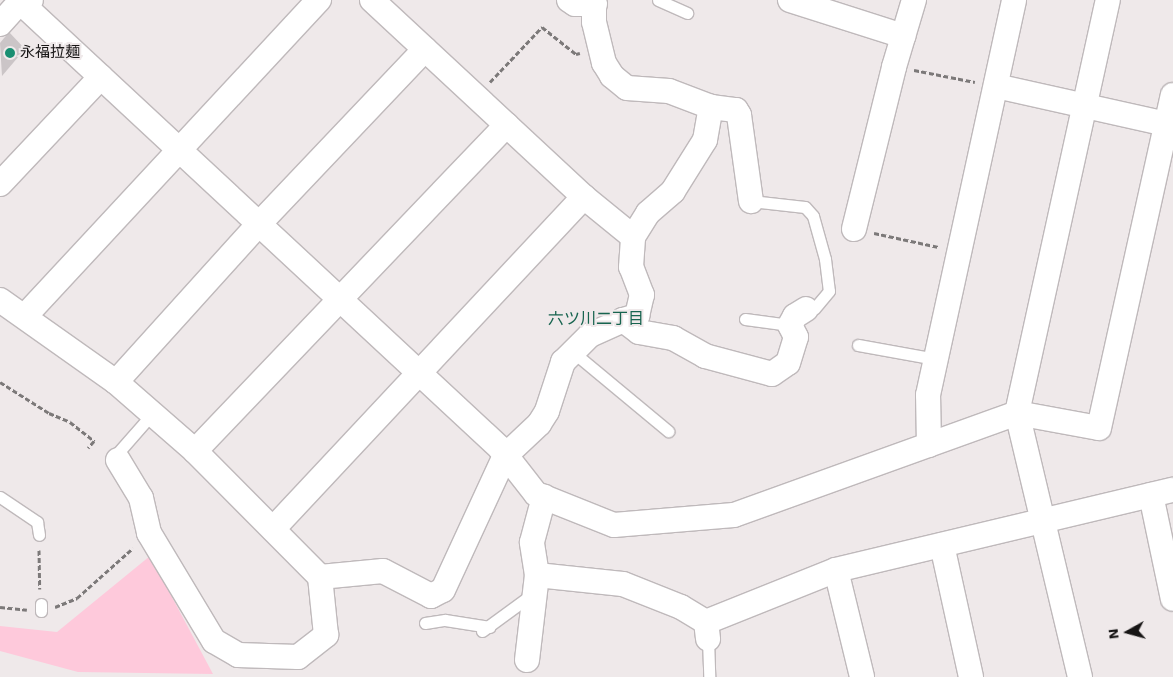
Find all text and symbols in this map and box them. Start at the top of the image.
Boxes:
place label: 永福拉麺 [20,44,80,62]
marker: 永福拉麺 [4,47,16,59]
district label: 六ツ川二丁目 [548,309,644,329]
north arrow [1103,607,1153,657]
text: N [1105,628,1122,640]

